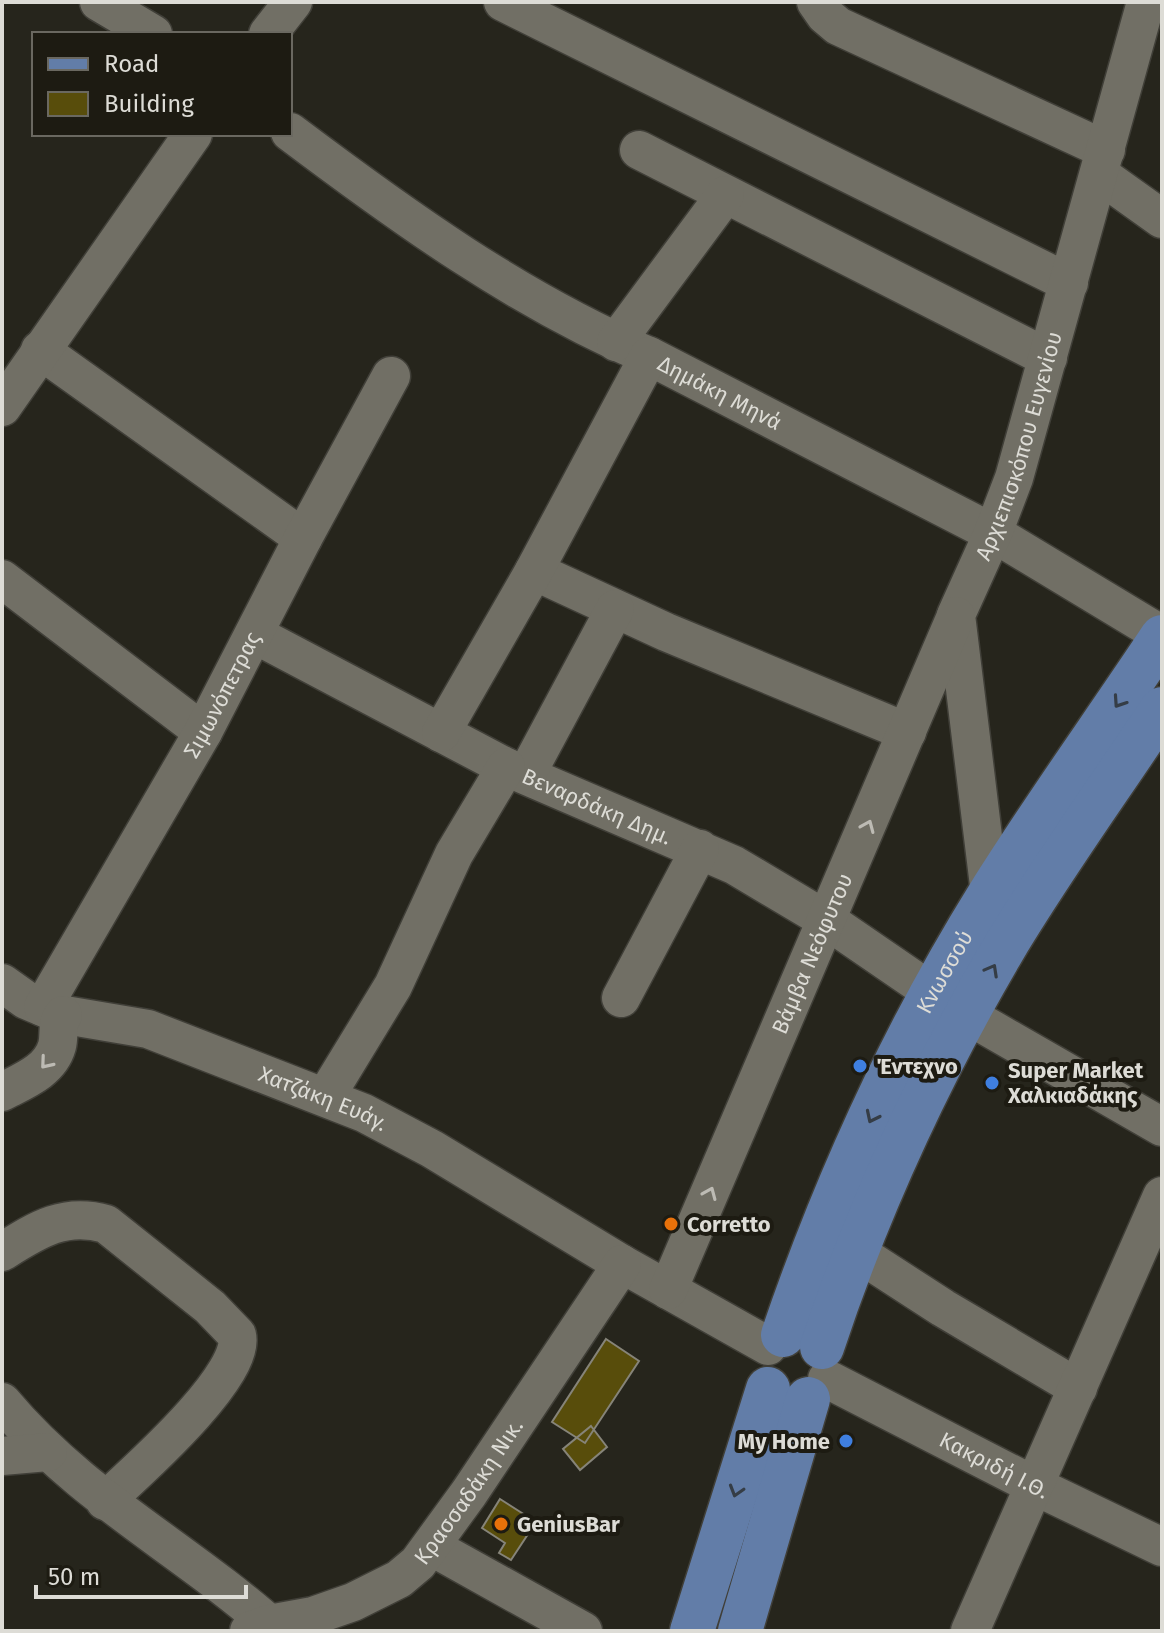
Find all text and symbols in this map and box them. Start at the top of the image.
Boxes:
legend [32,32,292,136]
text: Road [104,50,159,78]
text: Building [104,90,194,118]
street label: Αρχιεπισκόπου Ευγενίου [969,328,1067,564]
street label: Δημάκη Μηνά [653,349,787,436]
street label: Σιμωνόπετρας [178,627,266,762]
one-way arrow [1113,693,1128,707]
street label: Βεναρδάκη Δημ. [518,762,676,850]
one-way arrow [858,819,875,833]
street label: Βάμβα Νεόφυτου [766,869,858,1038]
street label: Κνωσσού [910,925,978,1018]
one-way arrow [982,964,998,979]
one-way arrow [41,1053,56,1068]
place label: Έντεχνο [876,1053,958,1080]
marker: Έντεχνο [851,1057,869,1075]
place label: Super Market Χαλκιαδάκης [1007,1057,1144,1109]
street label: Χατζάκη Ευάγ. [255,1060,393,1137]
marker: Super Market Χαλκιαδάκης [983,1074,1001,1092]
one-way arrow [866,1109,882,1124]
one-way arrow [701,1187,717,1201]
place label: Corretto [687,1211,771,1238]
marker: Corretto [662,1215,680,1233]
street label: Κρασσαδάκη Νικ. [408,1413,528,1570]
street label: Κακριδή Ι.Θ. [935,1426,1053,1504]
place label: My Home [738,1428,830,1455]
marker: My Home [837,1432,855,1450]
one-way arrow [729,1483,745,1497]
place label: GeniusBar [517,1511,620,1538]
marker: GeniusBar [492,1515,510,1533]
scale bar [36,1549,246,1599]
text: 50 m [48,1563,100,1591]

